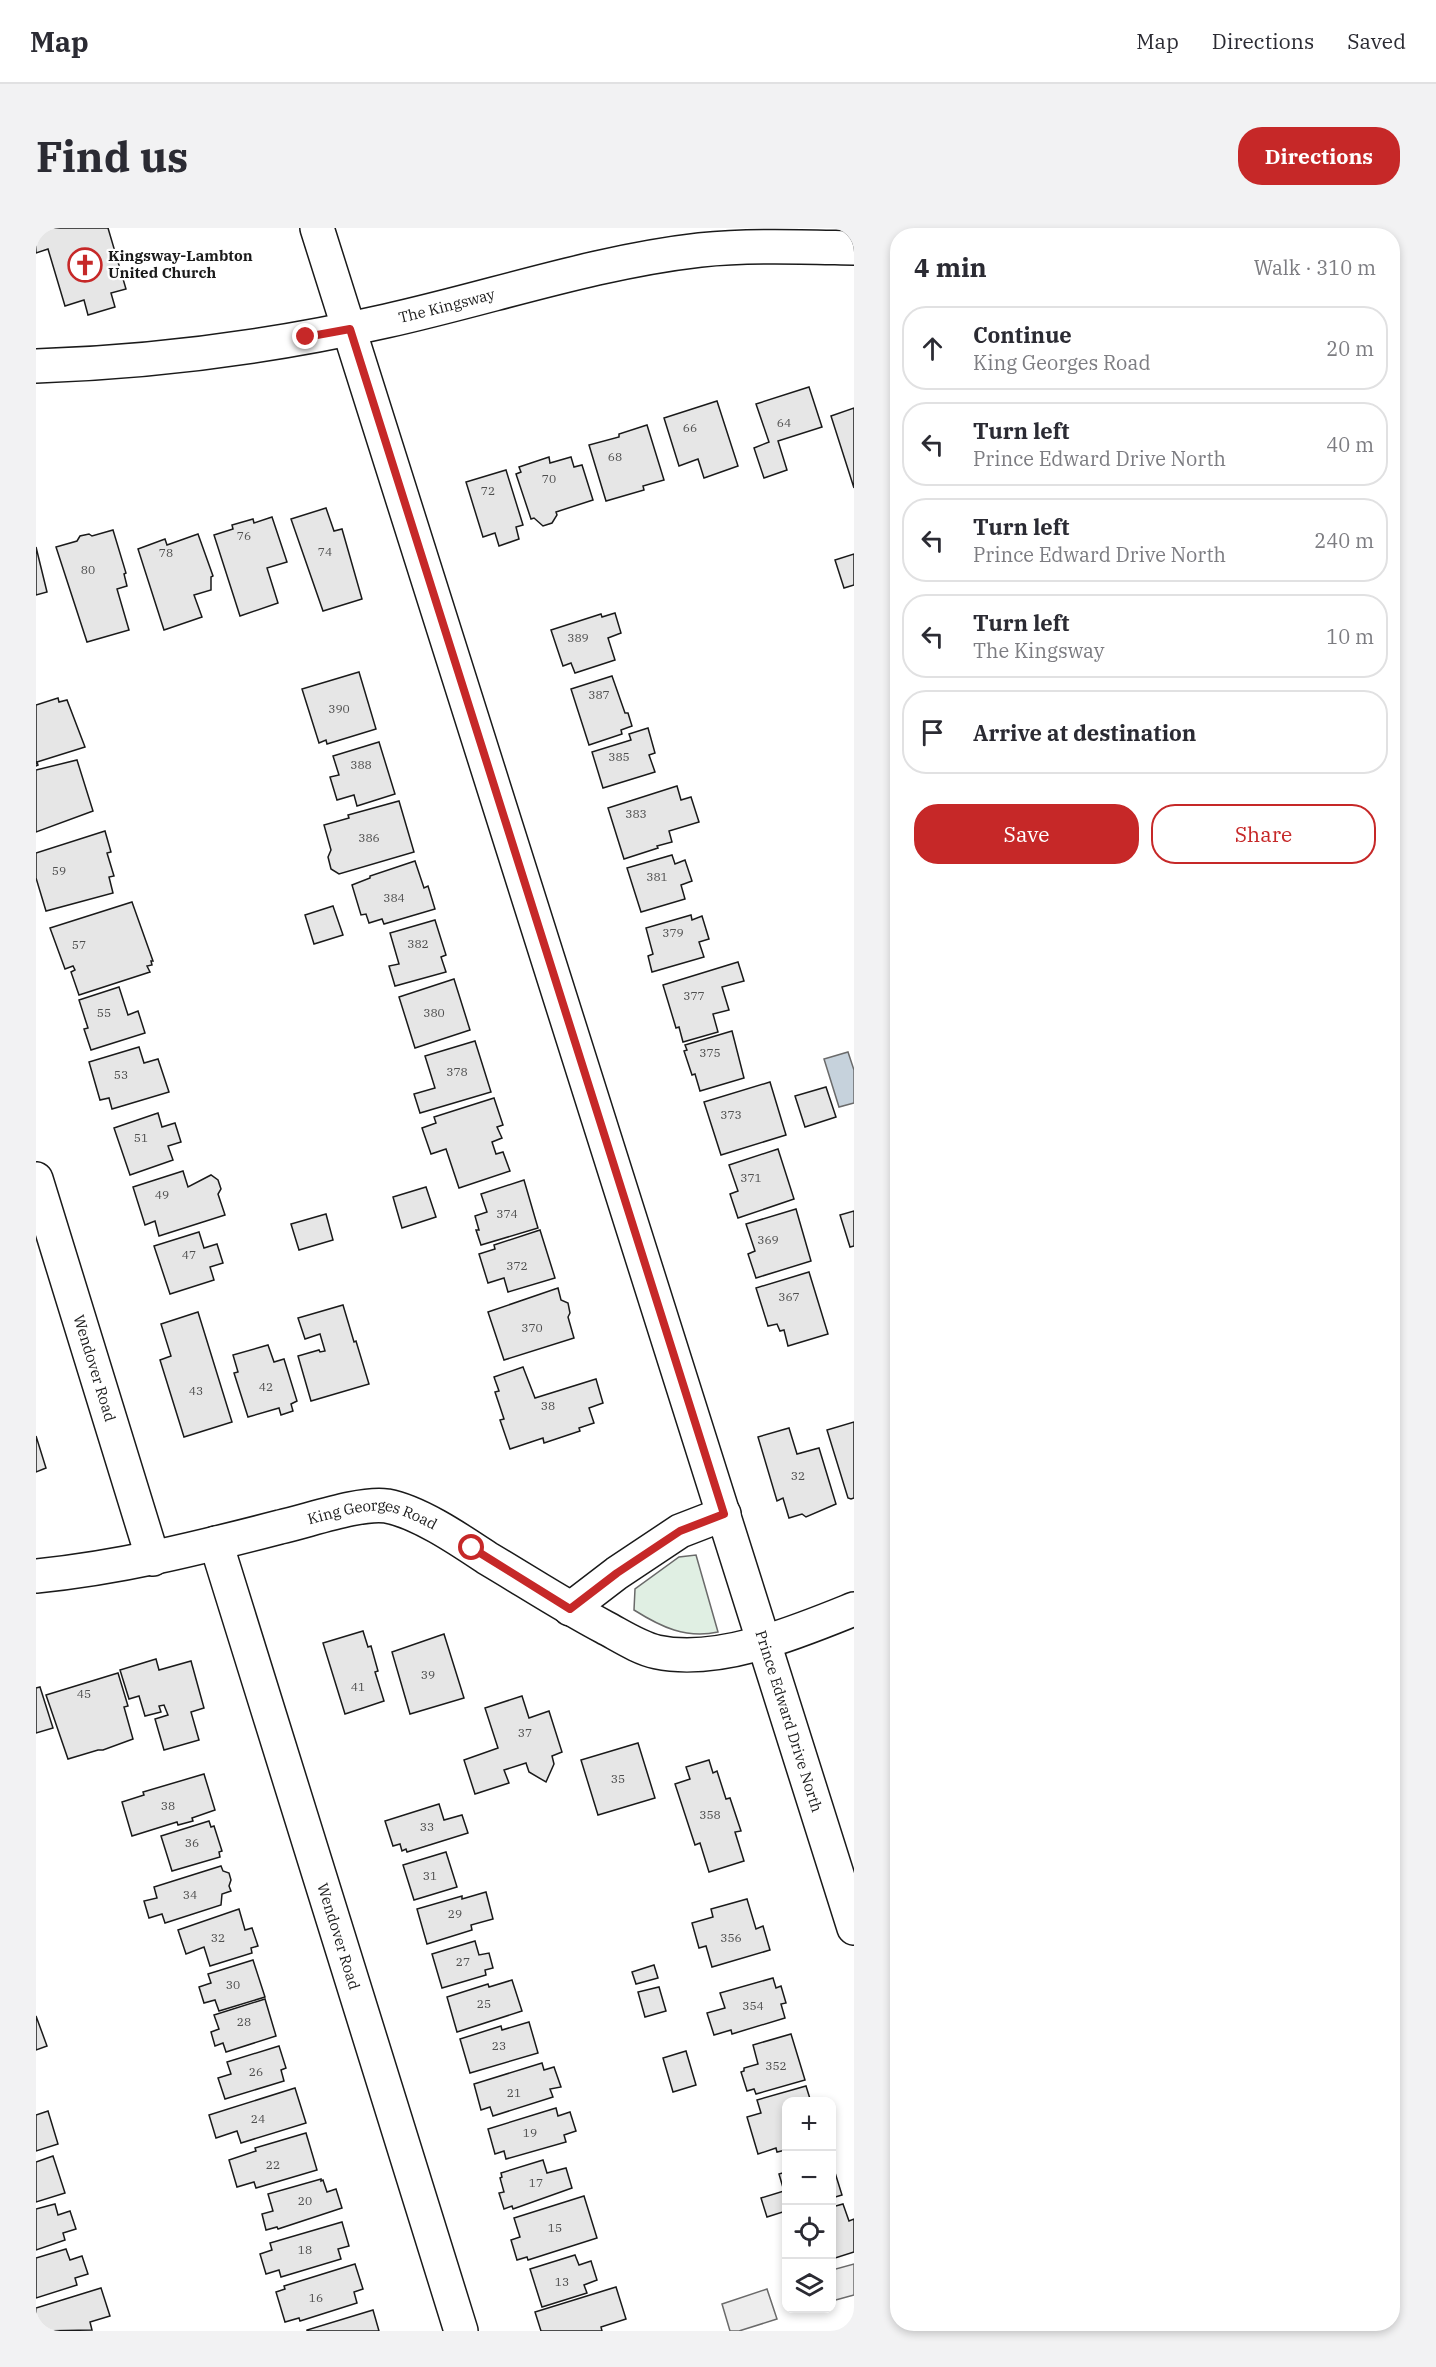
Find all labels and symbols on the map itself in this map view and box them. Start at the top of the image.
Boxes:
place label: Kingsway-Lambton United Church [108,246,253,282]
church icon: Kingsway-Lambton United Church [67,247,103,283]
street label: The Kingsway [397,284,497,327]
route end [292,323,318,349]
house number: 64 [777,415,791,430]
house number: 66 [683,420,697,435]
house number: 68 [608,449,622,464]
house number: 70 [542,471,556,486]
house number: 72 [481,483,495,498]
house number: 76 [237,528,251,543]
house number: 74 [318,544,332,559]
house number: 78 [159,545,173,560]
house number: 80 [81,562,95,577]
house number: 389 [567,630,589,645]
house number: 387 [588,687,610,702]
house number: 390 [328,701,350,716]
house number: 385 [608,749,630,764]
house number: 388 [350,757,372,772]
house number: 383 [625,806,647,821]
house number: 386 [358,830,380,845]
house number: 59 [52,863,66,878]
house number: 381 [646,869,668,884]
house number: 384 [383,890,405,905]
house number: 379 [662,925,684,940]
house number: 382 [407,936,429,951]
house number: 57 [72,937,86,952]
house number: 377 [683,988,705,1003]
house number: 55 [97,1005,111,1020]
house number: 380 [423,1005,445,1020]
house number: 375 [699,1045,721,1060]
house number: 378 [446,1064,468,1079]
house number: 53 [114,1067,128,1082]
house number: 373 [720,1107,742,1122]
house number: 51 [134,1130,148,1145]
house number: 371 [740,1170,762,1185]
house number: 49 [155,1187,169,1202]
house number: 374 [496,1206,518,1221]
house number: 369 [757,1232,779,1247]
house number: 47 [182,1247,196,1262]
house number: 372 [506,1258,528,1273]
house number: 367 [778,1289,800,1304]
street label: Wendover Road [69,1312,120,1424]
house number: 370 [521,1320,543,1335]
house number: 42 [259,1379,273,1394]
house number: 43 [189,1383,203,1398]
house number: 38 [541,1398,555,1413]
house number: 32 [791,1468,805,1483]
street label: King Georges Road [305,1495,441,1534]
route start [458,1534,484,1560]
street label: Prince Edward Drive North [752,1628,827,1815]
house number: 39 [421,1667,435,1682]
house number: 41 [351,1679,365,1694]
house number: 45 [77,1686,91,1701]
house number: 37 [518,1725,532,1740]
house number: 35 [611,1771,625,1786]
house number: 38 [161,1798,175,1813]
house number: 358 [699,1807,721,1822]
house number: 33 [420,1819,434,1834]
house number: 36 [185,1835,199,1850]
house number: 31 [423,1868,437,1883]
street label: Wendover Road [313,1881,364,1992]
house number: 34 [183,1887,197,1902]
house number: 29 [448,1906,462,1921]
house number: 32 [211,1930,225,1945]
house number: 356 [720,1930,742,1945]
house number: 27 [456,1954,470,1969]
house number: 30 [226,1977,240,1992]
house number: 25 [477,1996,491,2011]
house number: 354 [742,1998,764,2013]
house number: 28 [237,2014,251,2029]
house number: 23 [492,2038,506,2053]
house number: 352 [765,2058,787,2073]
house number: 26 [249,2064,263,2079]
house number: 21 [507,2085,521,2100]
house number: 24 [251,2111,265,2126]
house number: 19 [523,2125,537,2140]
house number: 22 [266,2157,280,2172]
house number: 17 [529,2175,543,2190]
house number: 20 [298,2193,312,2208]
house number: 15 [548,2220,562,2235]
house number: 18 [298,2242,312,2257]
house number: 13 [555,2274,569,2289]
house number: 16 [309,2290,323,2305]

